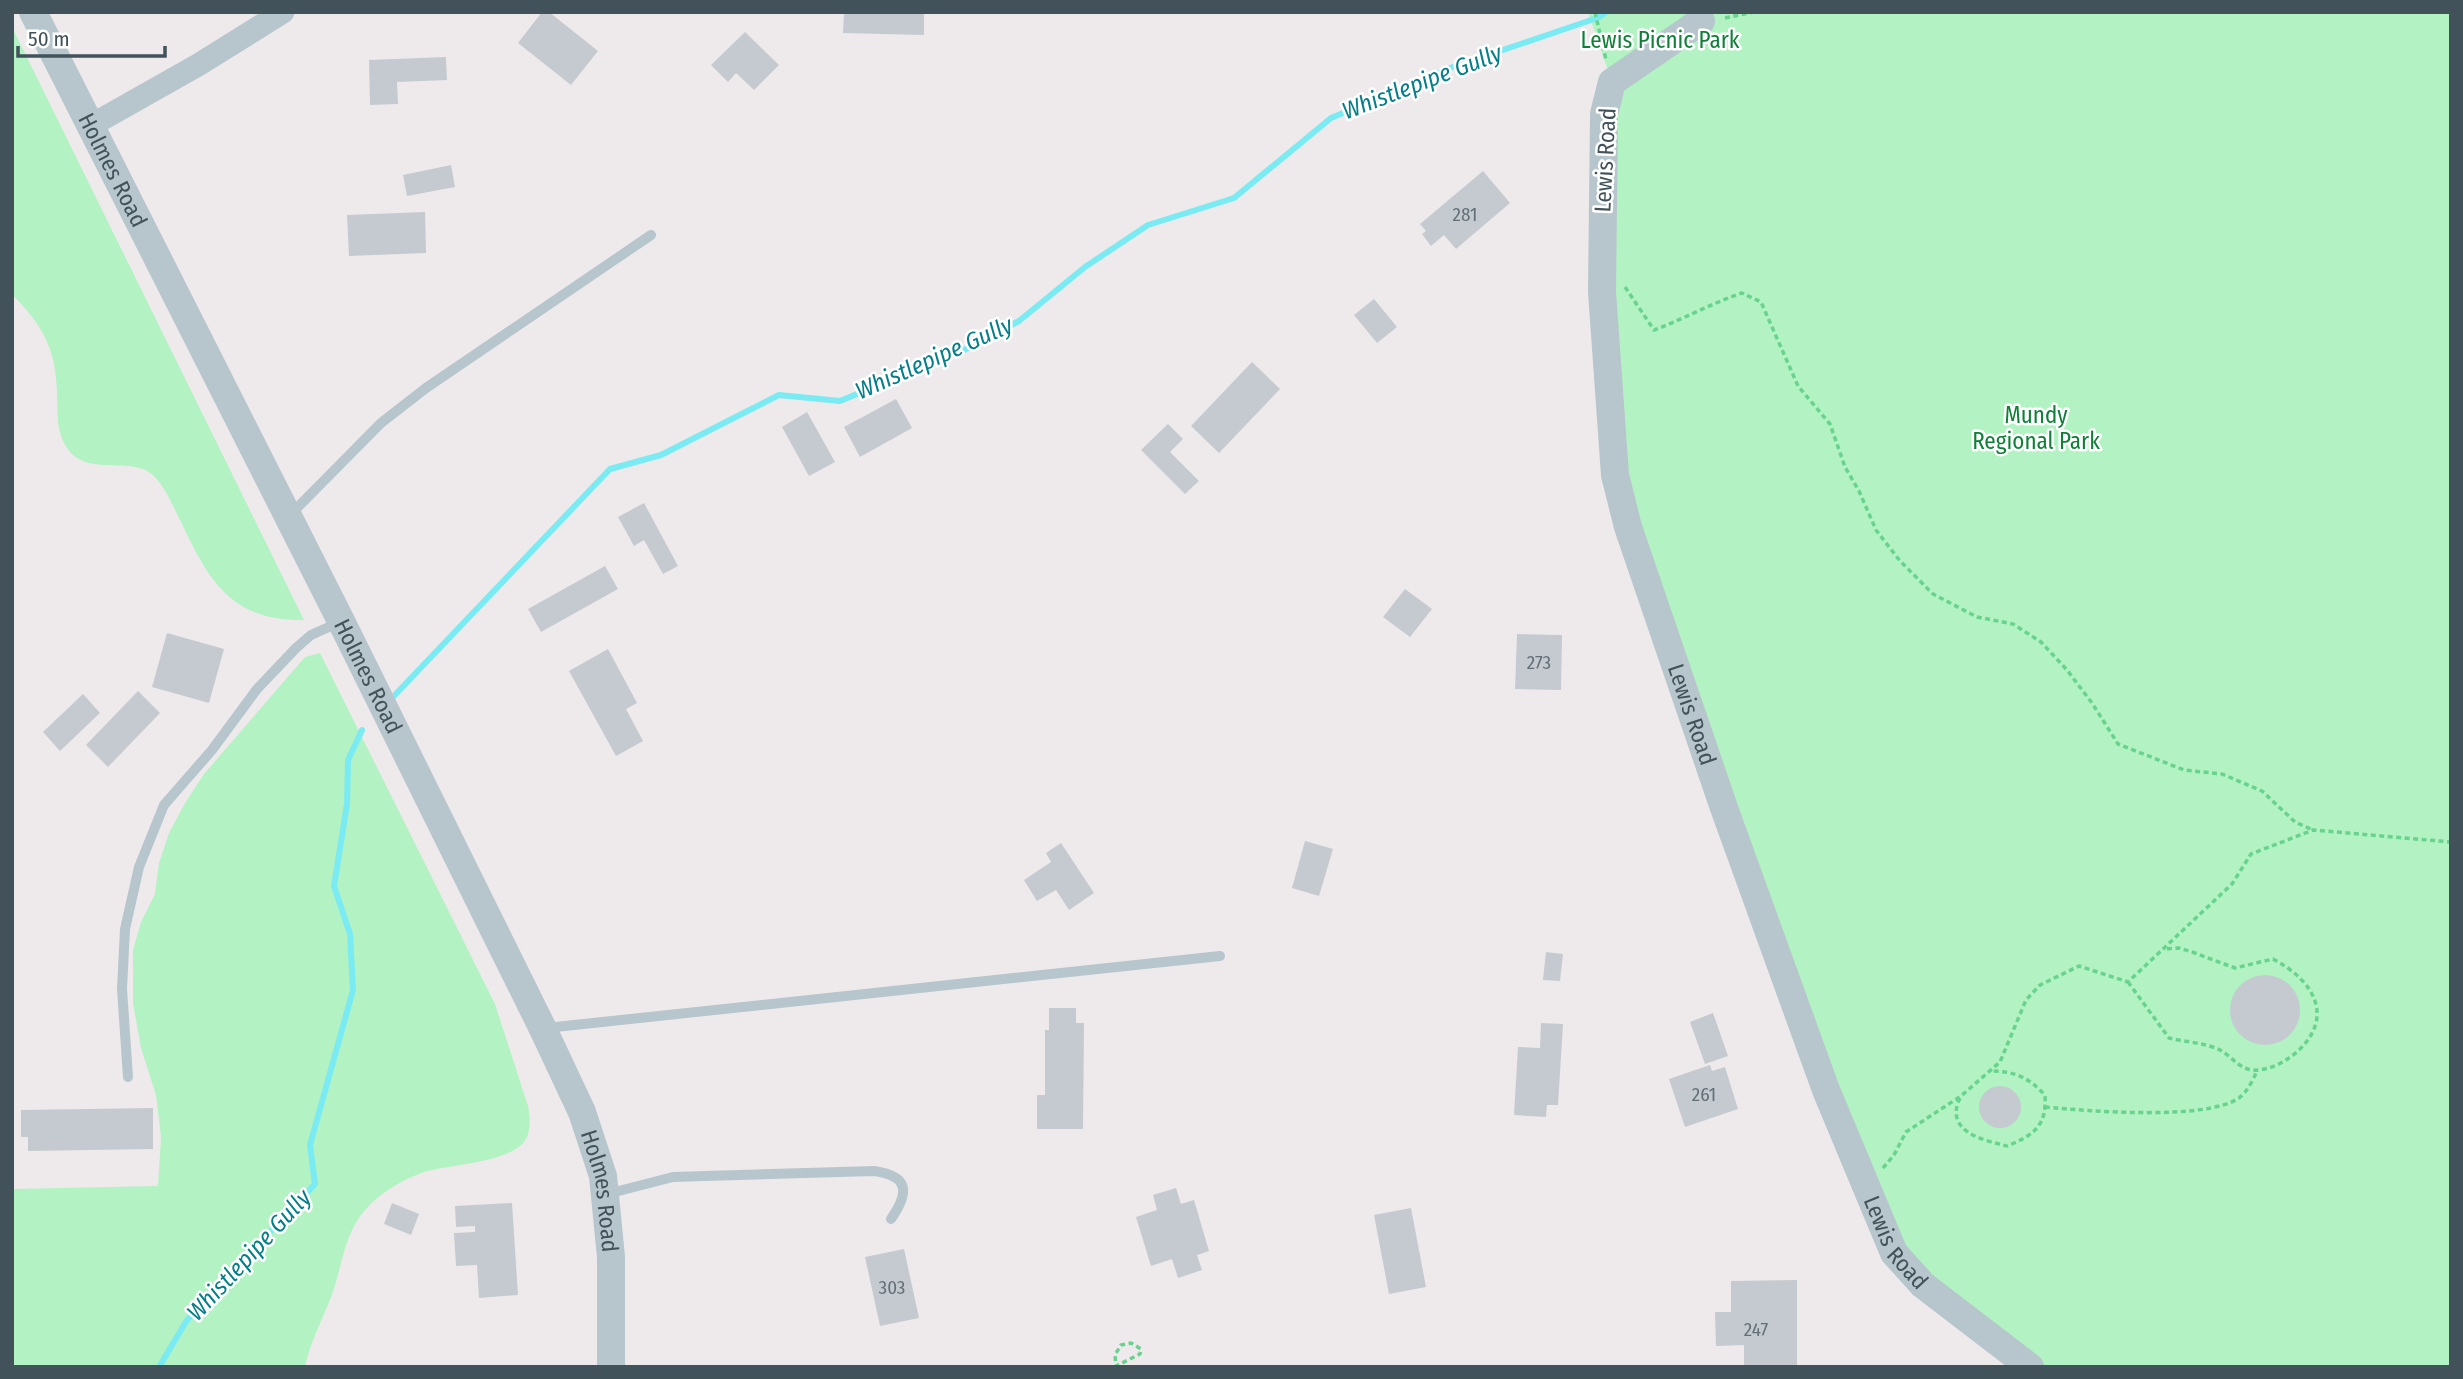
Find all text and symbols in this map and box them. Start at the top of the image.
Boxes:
scale bar [18,14,164,58]
text: 50 m [28,26,70,52]
park label: Lewis Picnic Park [1581,26,1740,54]
water label: Whistlepipe Gully [1338,38,1507,125]
street label: Lewis Road [1588,107,1622,213]
street label: Holmes Road [72,108,153,232]
house number: 281 [1453,203,1477,226]
water label: Whistlepipe Gully [851,310,1018,405]
park label: Mundy Regional Park [1972,401,2100,455]
street label: Holmes Road [328,614,408,738]
house number: 273 [1527,651,1551,674]
street label: Lewis Road [1662,660,1722,769]
house number: 261 [1692,1083,1716,1106]
street label: Holmes Road [575,1126,624,1253]
water label: Whistlepipe Gully [181,1183,318,1326]
street label: Lewis Road [1858,1191,1934,1295]
house number: 303 [879,1276,905,1299]
house number: 247 [1744,1318,1769,1341]

